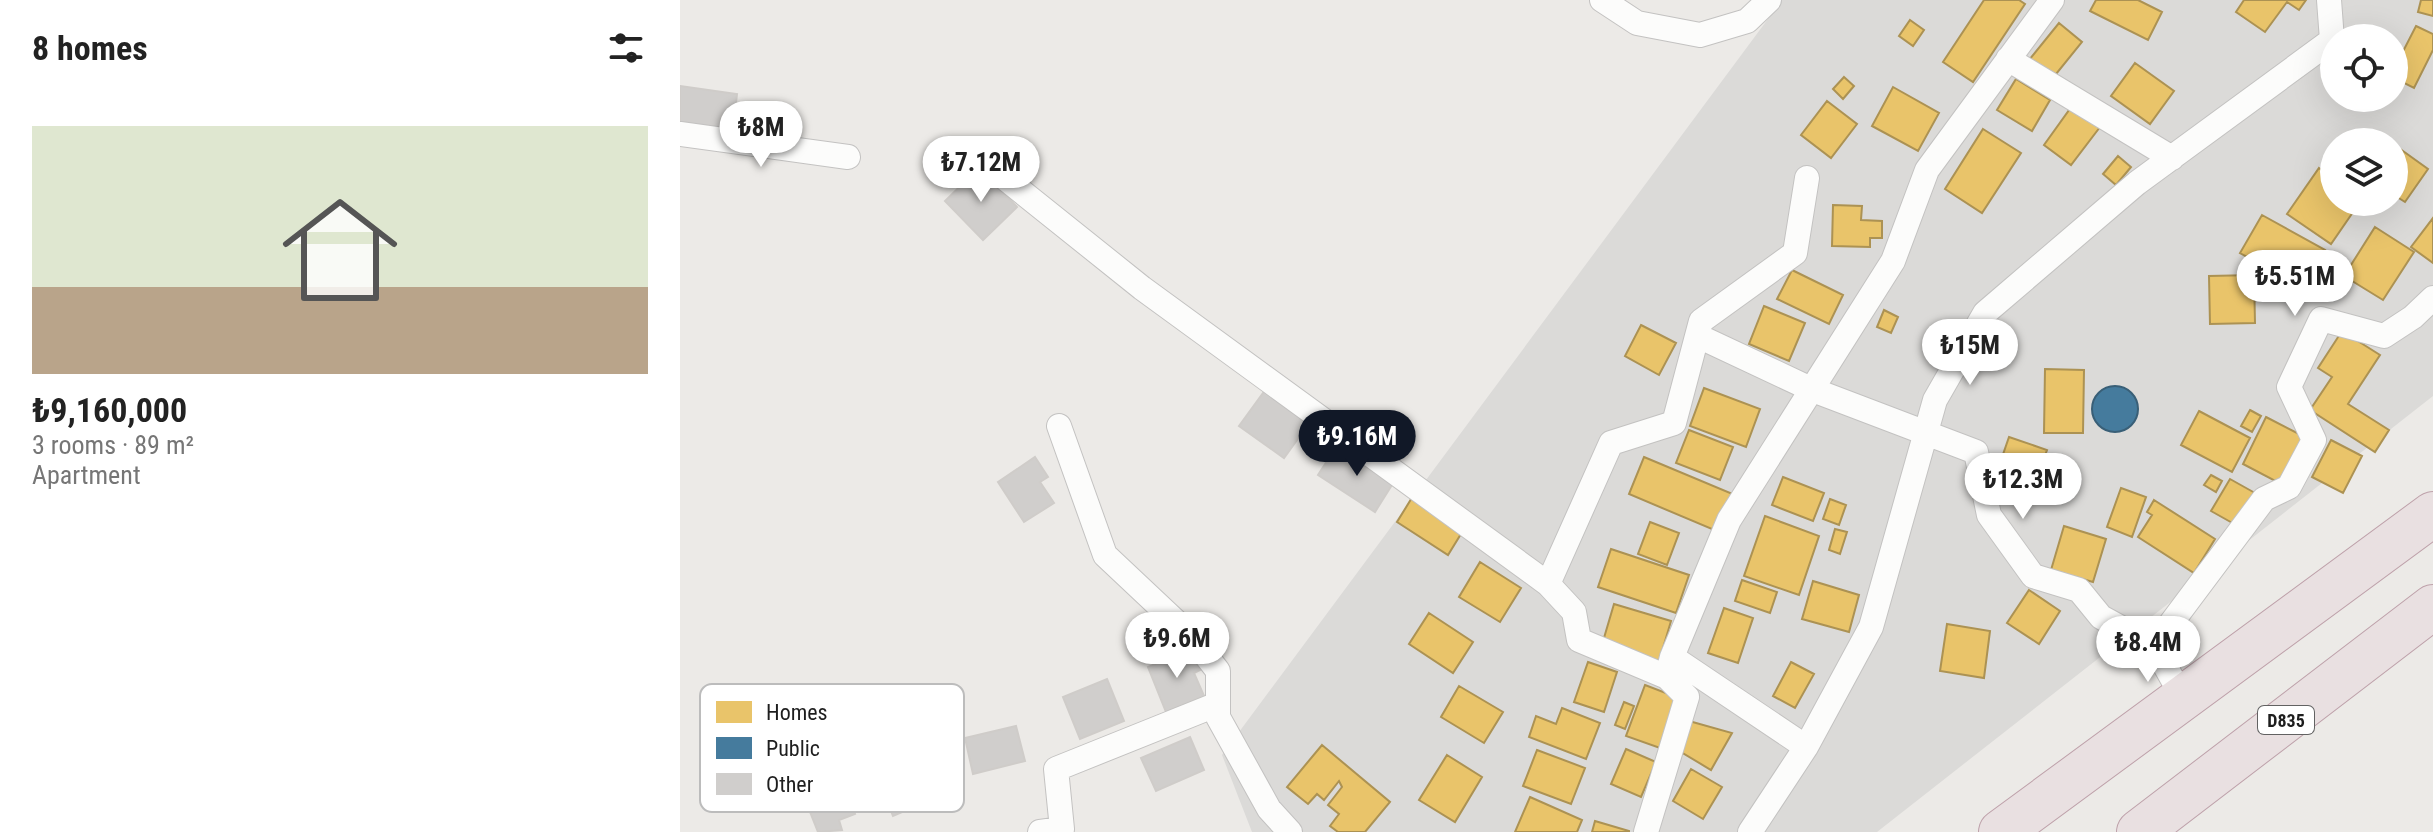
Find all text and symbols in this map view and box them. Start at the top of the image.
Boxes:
map controls [2320,24,2408,216]
button: locate [2320,24,2408,112]
icon: filters [604,26,648,70]
text: 8 homes [32,28,148,68]
pin: ₺8M [722,101,800,169]
text: ₺8M [738,112,784,142]
button: layers [2320,128,2408,216]
pin: ₺7.12M [916,136,1046,204]
text: ₺7.12M [941,147,1021,177]
icon: home [268,178,412,322]
pin: ₺5.51M [2230,250,2360,318]
text: ₺5.51M [2255,261,2335,291]
pin: ₺15M [1923,319,2017,387]
text: ₺15M [1940,330,2000,360]
text: ₺9,160,000 [32,390,187,430]
pin: ₺9.16M [1292,410,1422,478]
text: ₺9.16M [1317,421,1397,451]
text: 3 rooms · 89 m² [32,430,194,460]
pin: ₺12.3M [1958,453,2088,521]
text: Apartment [32,460,141,490]
text: ₺12.3M [1983,464,2063,494]
pin: ₺9.6M [1121,612,1233,680]
pin: ₺8.4M [2092,616,2204,684]
text: ₺9.6M [1143,623,1211,653]
text: ₺8.4M [2114,627,2182,657]
legend [700,684,964,812]
text: Homes [766,700,828,725]
road number: D835 [2258,706,2314,734]
text: Public [766,736,820,761]
text: Other [766,772,814,797]

